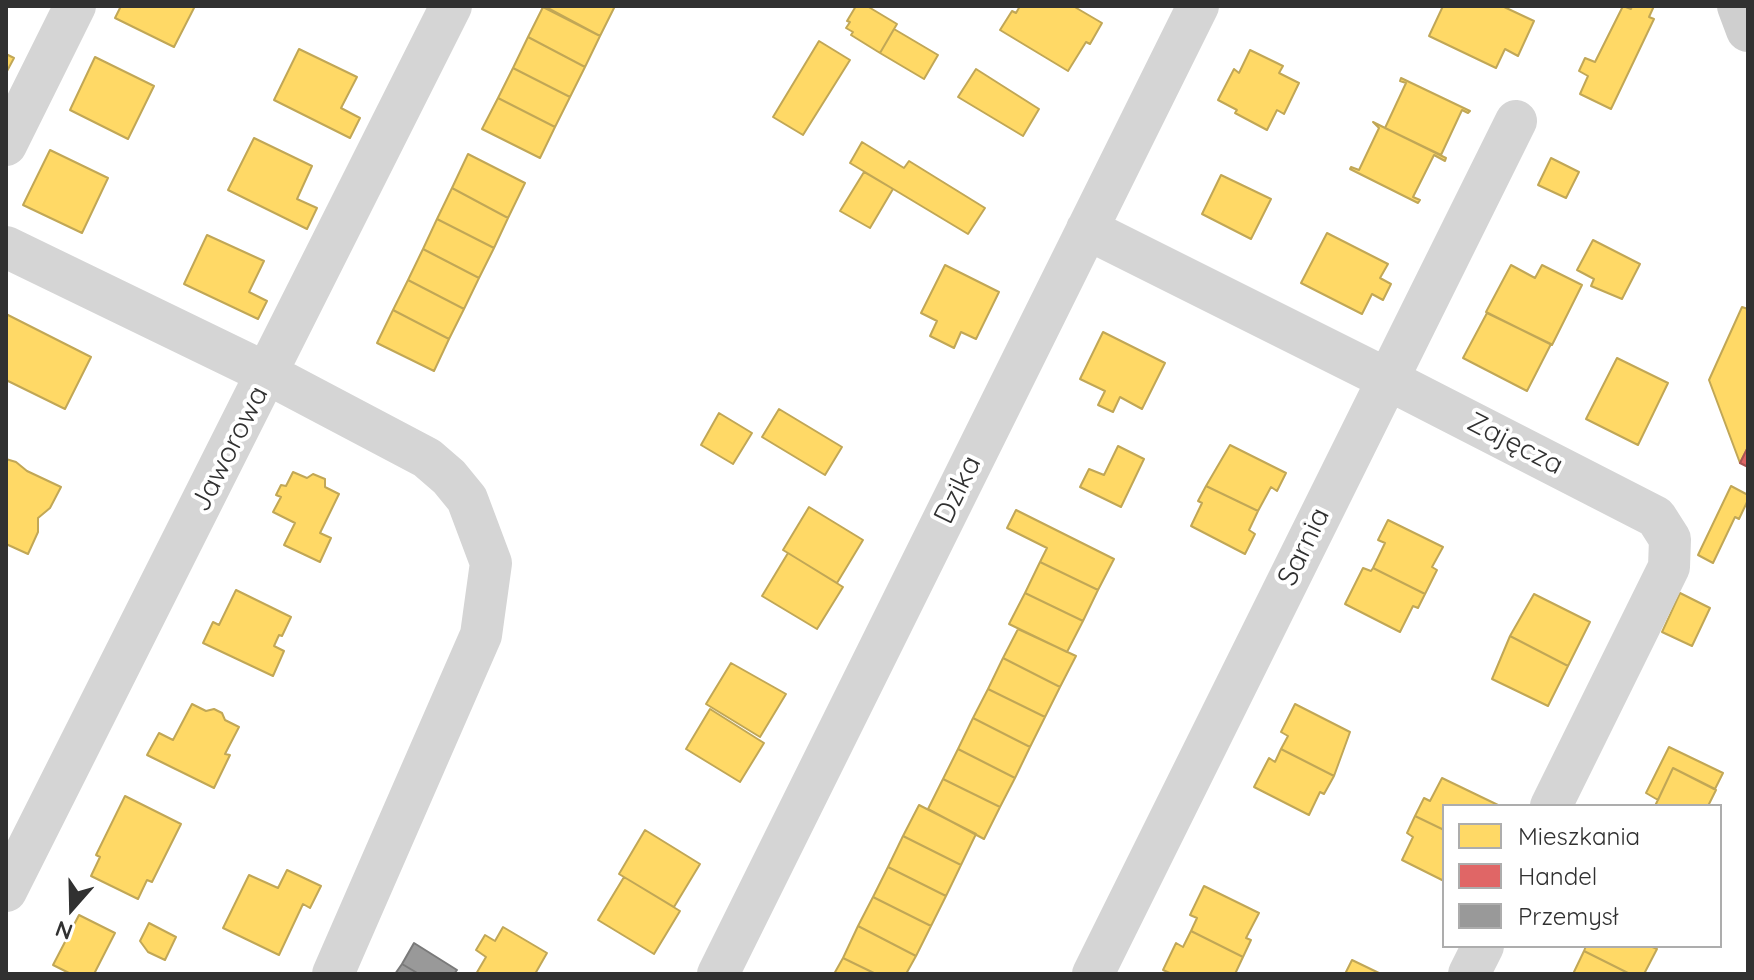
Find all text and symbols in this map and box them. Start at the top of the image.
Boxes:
street label: Jaworowa [184,381,276,517]
street label: Zajęcza [1461,406,1569,482]
street label: Dzika [927,451,989,529]
street label: Sarnia [1271,503,1337,591]
legend [1442,804,1722,948]
text: Mieszkania [1518,821,1640,851]
text: Handel [1518,861,1597,891]
north arrow [32,868,112,948]
text: Przemysł [1518,901,1618,931]
text: N [51,915,76,946]

